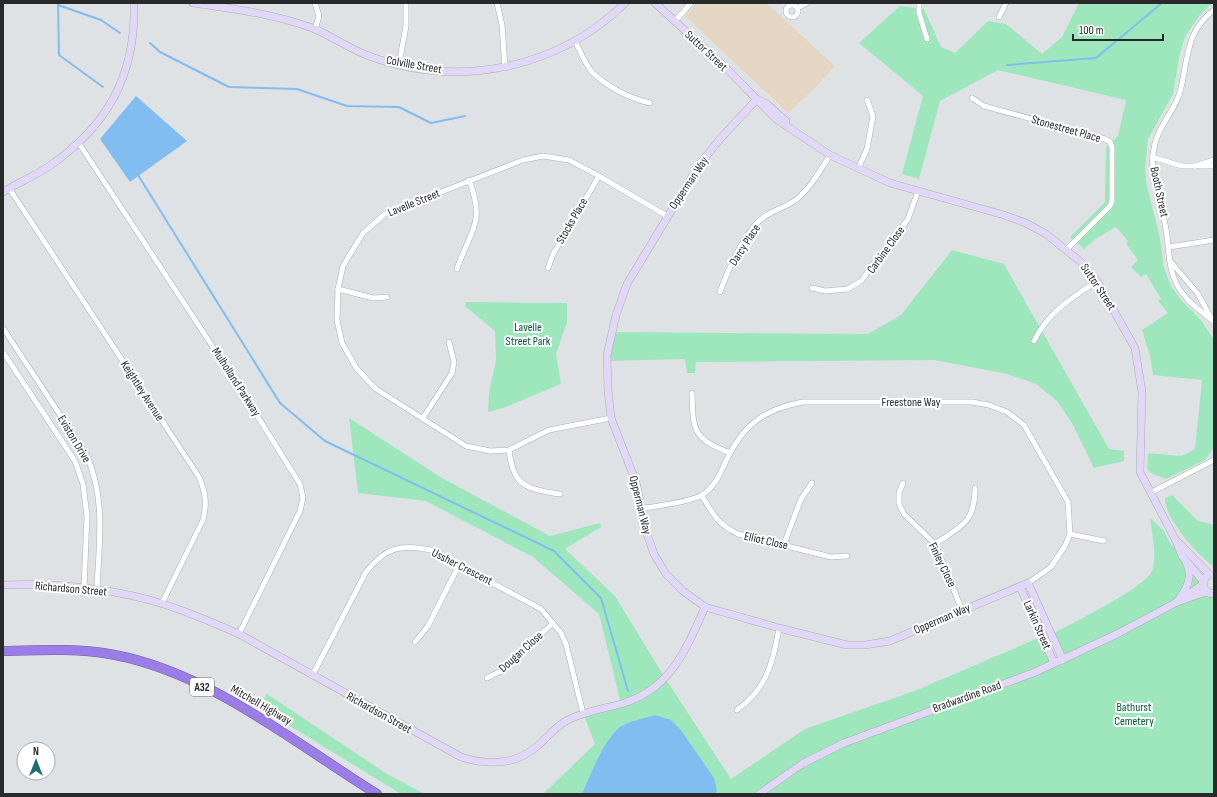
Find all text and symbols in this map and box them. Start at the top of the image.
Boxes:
scale bar [1073,16,1163,42]
text: 100 m [1079,23,1104,38]
street label: Suttor Street [681,27,731,75]
street label: Colville Street [385,53,443,77]
street label: Stonestreet Place [1030,112,1103,146]
street label: Opperman Way [666,154,712,212]
street label: Booth Street [1146,165,1172,219]
street label: Lavelle Street [386,186,443,220]
street label: Stocks Place [553,195,591,247]
street label: Darcy Place [726,221,764,269]
street label: Carbine Close [864,223,908,277]
street label: Suttor Street [1077,261,1119,313]
park label: Lavelle Street Park [506,320,551,349]
street label: Mulholland Parkway [208,345,264,419]
street label: Keightley Avenue [117,358,167,424]
street label: Freestone Way [882,395,941,410]
street label: Eviston Drive [54,413,94,466]
street label: Opperman Way [625,474,655,536]
street label: Elliot Close [743,529,790,553]
street label: Finley Close [925,540,959,590]
street label: Ussher Crescent [429,545,495,589]
street label: Richardson Street [34,578,108,600]
street label: Larkin Street [1020,598,1055,652]
street label: Opperman Way [911,600,973,638]
street label: Dougan Close [496,628,546,676]
road number: A32 [190,678,214,696]
street label: Bradwardine Road [931,678,1003,716]
street label: Mitchell Highway [228,681,295,729]
street label: Richardson Street [344,689,415,737]
park label: Bathurst Cemetery [1114,700,1154,729]
north arrow [16,741,56,781]
text: N [33,745,39,758]

